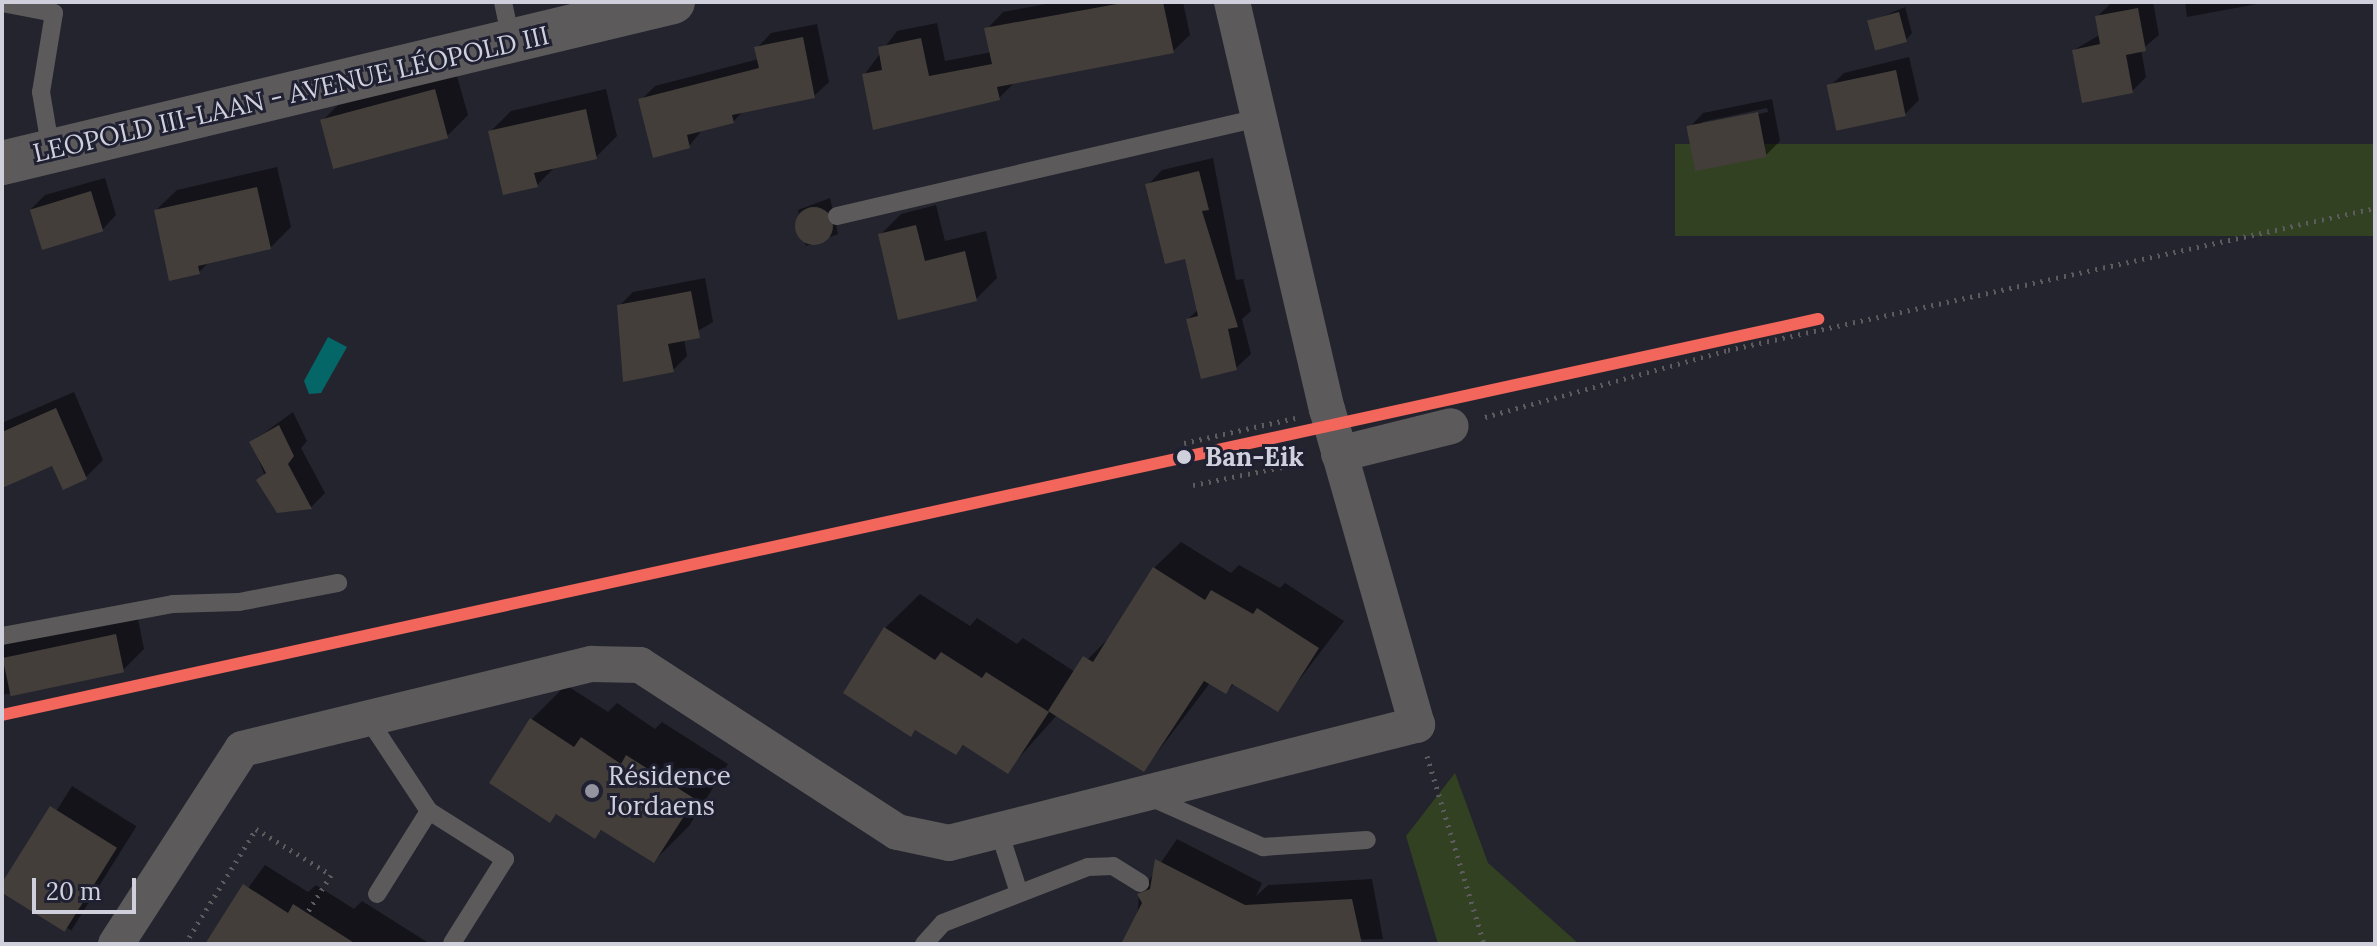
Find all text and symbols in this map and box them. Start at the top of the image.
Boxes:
street label: LEOPOLD III-LAAN - AVENUE LÉOPOLD III [30,19,552,169]
place label: Ban-Eik [1205,441,1304,473]
marker: Ban-Eik [1170,443,1198,471]
place label: Résidence Jordaens [608,760,731,822]
marker: Résidence Jordaens [583,782,601,800]
scale bar [36,862,140,912]
text: 20 m [46,876,102,907]

